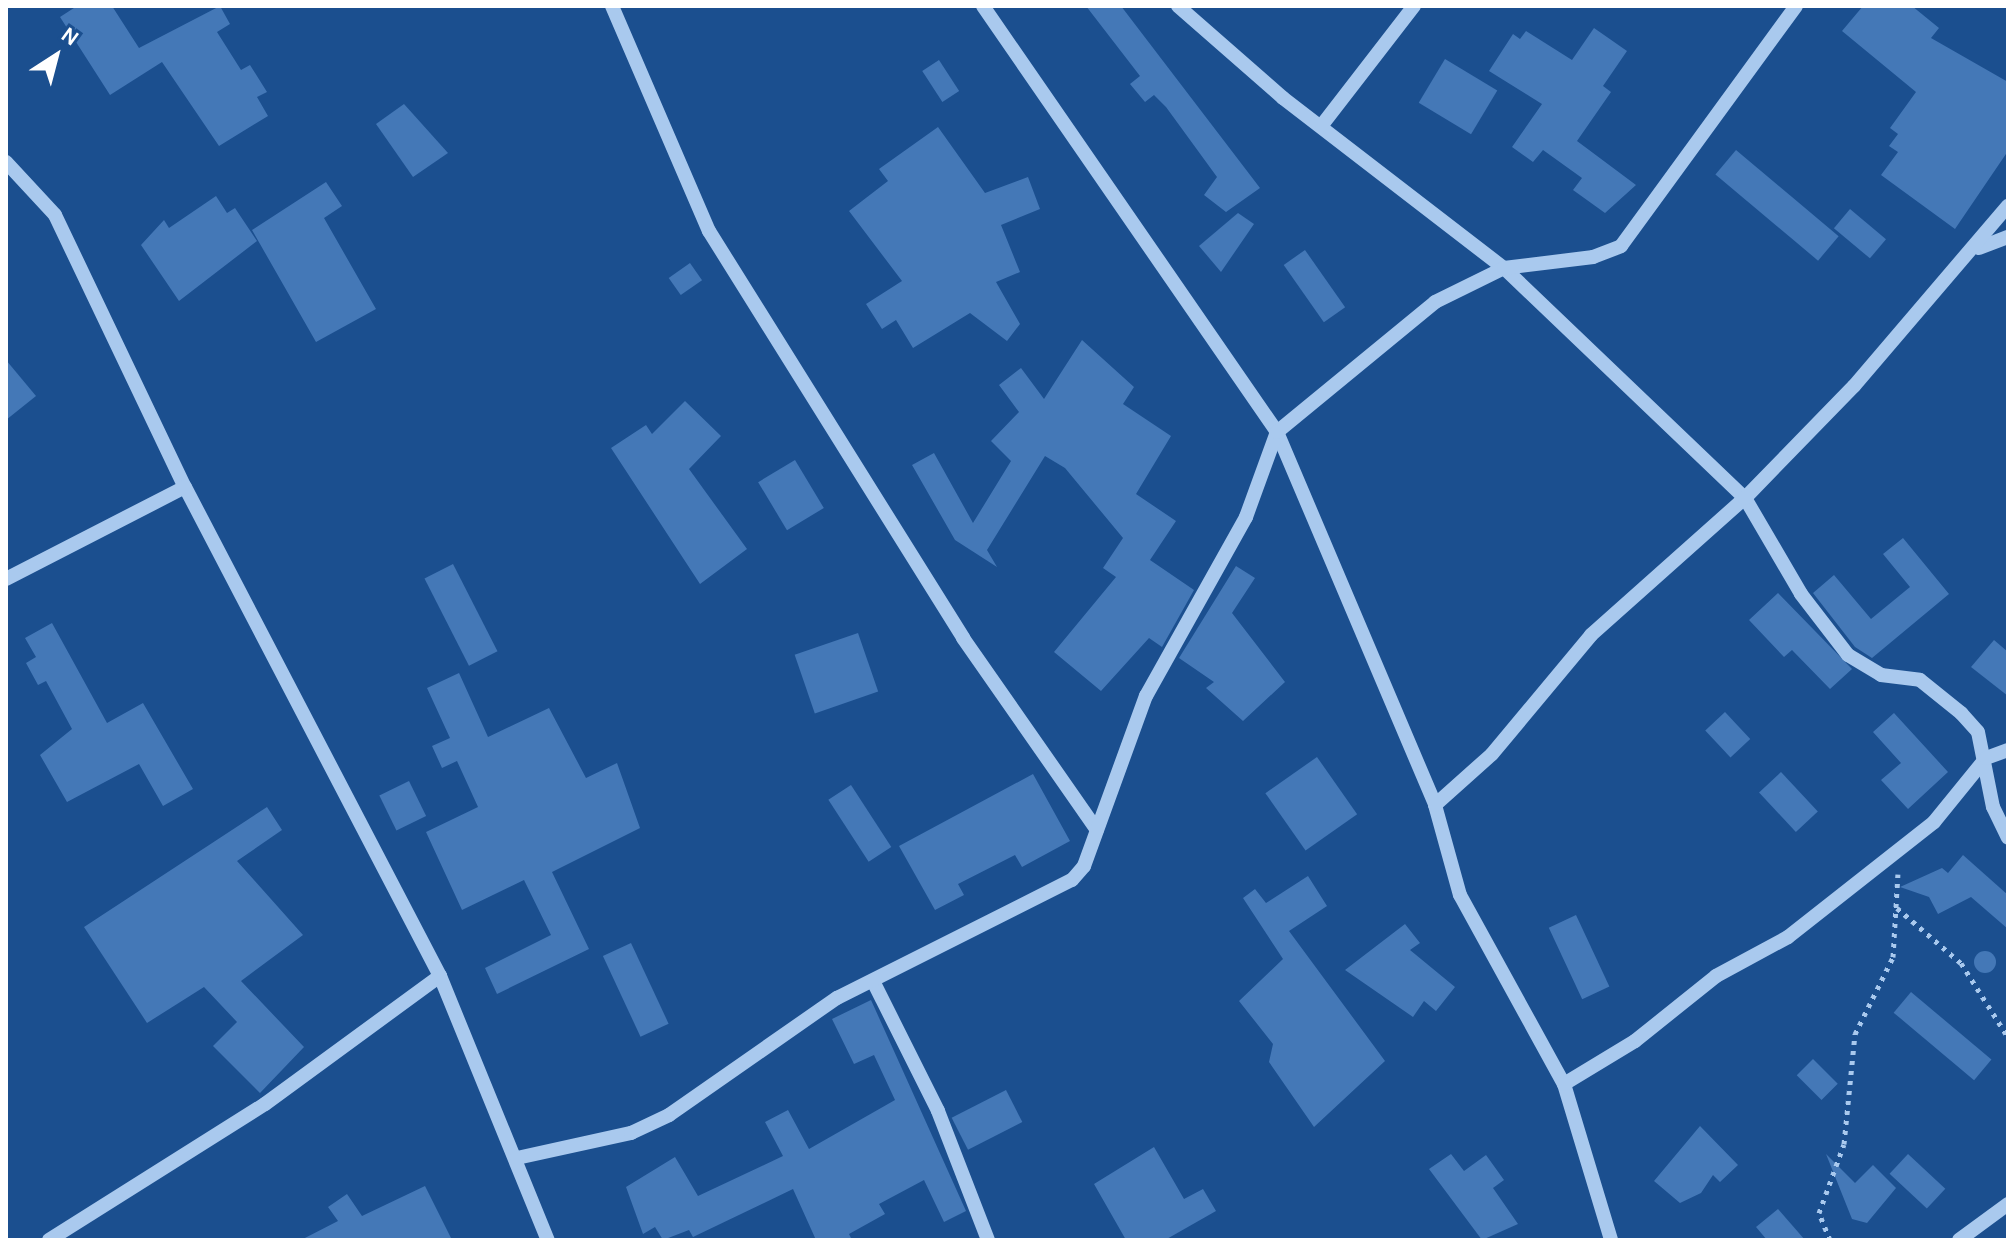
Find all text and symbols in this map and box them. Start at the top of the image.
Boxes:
north arrow [16,16,96,96]
text: N [56,21,84,52]

